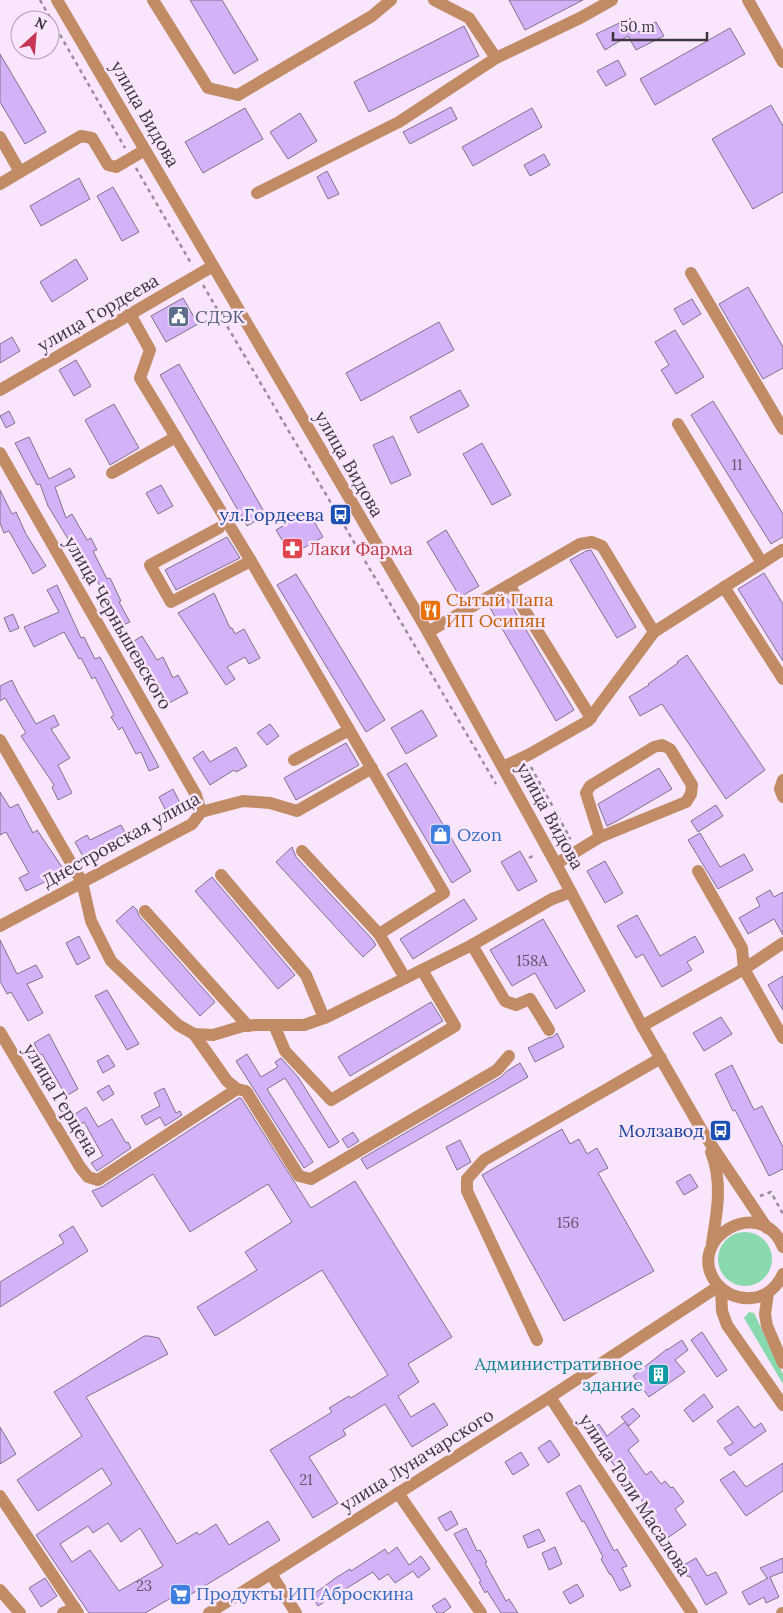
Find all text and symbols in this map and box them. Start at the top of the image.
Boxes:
north arrow [10,10,60,60]
scale bar [613,10,707,42]
text: N [32,13,50,34]
text: 50 m [620,17,655,36]
street label: улица Видова [106,57,185,171]
street label: улица Гордеева [33,269,163,357]
public building icon: СДЭК [167,305,191,329]
place label: СДЭК [195,305,245,328]
street label: улица Видова [310,407,389,521]
house number: 11 [732,455,742,474]
place label: ул.Гордеева [220,503,324,526]
bus stop icon: ул.Гордеева [328,503,352,527]
street label: улица Чернышевского [59,532,177,713]
pharmacy icon: Лаки Фарма [280,537,304,561]
place label: Лаки Фарма [308,537,413,560]
place label: Сытый Папа ИП Осипян [446,588,553,632]
restaurant icon: Сытый Папа ИП Осипян [418,598,442,622]
street label: улица Видова [512,758,589,873]
street label: Днестровская улица [38,787,204,893]
shop icon: Ozon [429,823,453,847]
place label: Ozon [457,823,502,846]
house number: 158А [516,951,548,970]
street label: улица Герцена [19,1039,104,1161]
place label: Молзавод [618,1119,704,1142]
bus stop icon: Молзавод [708,1119,732,1143]
house number: 156 [557,1213,579,1232]
place label: Административное здание [473,1352,643,1396]
building icon: Административное здание [647,1362,671,1386]
street label: улица Луначарского [336,1403,498,1516]
street label: улица Толи Масалова [574,1409,696,1580]
house number: 21 [299,1470,313,1489]
house number: 23 [136,1576,152,1595]
supermarket icon: Продукты ИП Аброскина [168,1582,192,1606]
place label: Продукты ИП Аброскина [196,1582,414,1605]

